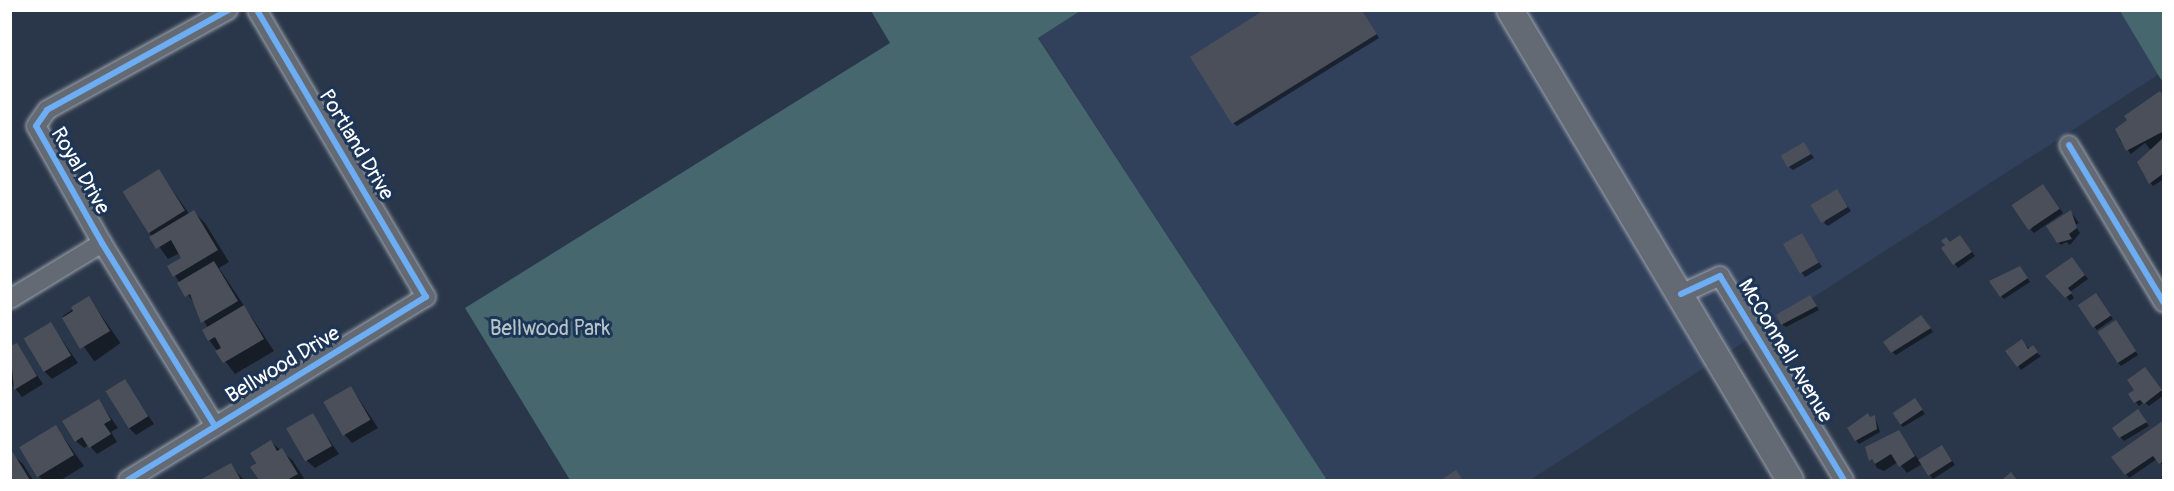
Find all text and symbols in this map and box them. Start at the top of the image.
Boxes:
street label: Portland Drive [313,85,399,205]
street label: Royal Drive [45,123,115,219]
street label: McConnell Avenue [1732,275,1838,427]
park label: Bellwood Park [490,316,610,342]
street label: Bellwood Drive [221,321,345,409]

